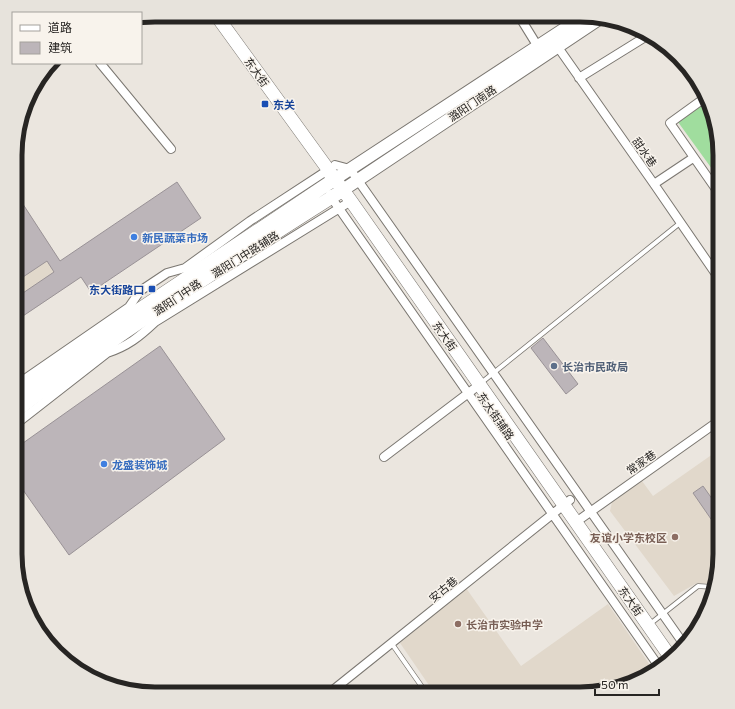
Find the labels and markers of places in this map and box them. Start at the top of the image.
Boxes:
place label: 东关 [273,98,295,111]
marker: 东关 [260,99,270,109]
place label: 新民蔬菜市场 [142,231,208,244]
marker: 新民蔬菜市场 [129,232,139,242]
place label: 东大街路口 [89,283,144,296]
marker: 东大街路口 [147,284,157,294]
place label: 长治市民政局 [562,360,628,373]
marker: 长治市民政局 [549,361,559,371]
place label: 龙盛装饰城 [112,458,168,471]
marker: 龙盛装饰城 [99,459,109,469]
place label: 友谊小学东校区 [590,531,667,544]
marker: 友谊小学东校区 [670,532,680,542]
place label: 长治市实验中学 [466,618,543,631]
marker: 长治市实验中学 [453,619,463,629]

